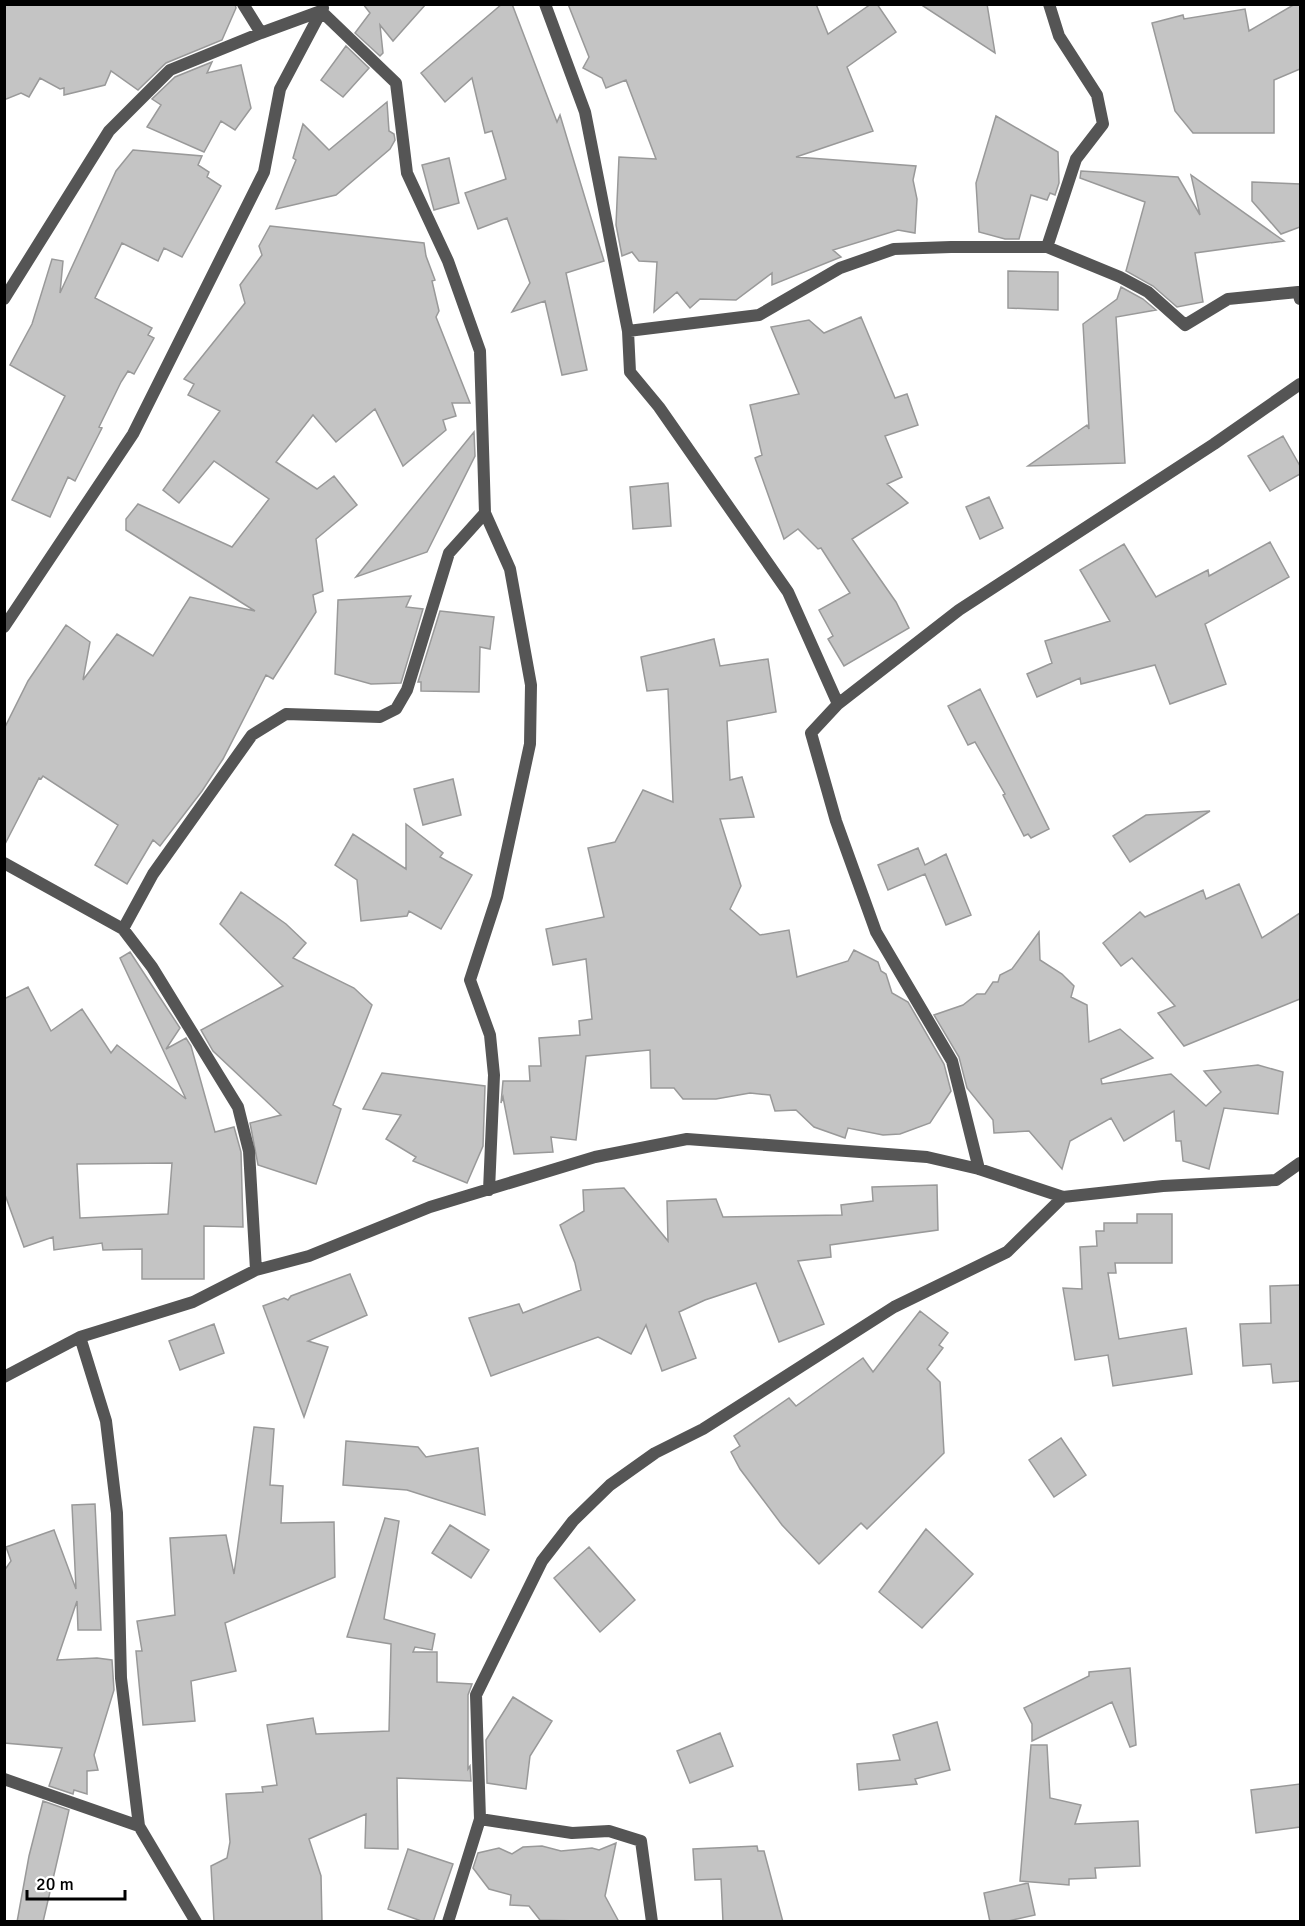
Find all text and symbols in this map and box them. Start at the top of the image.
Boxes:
scale bar [27,1863,124,1901]
text: 20 m [36,1873,74,1895]

